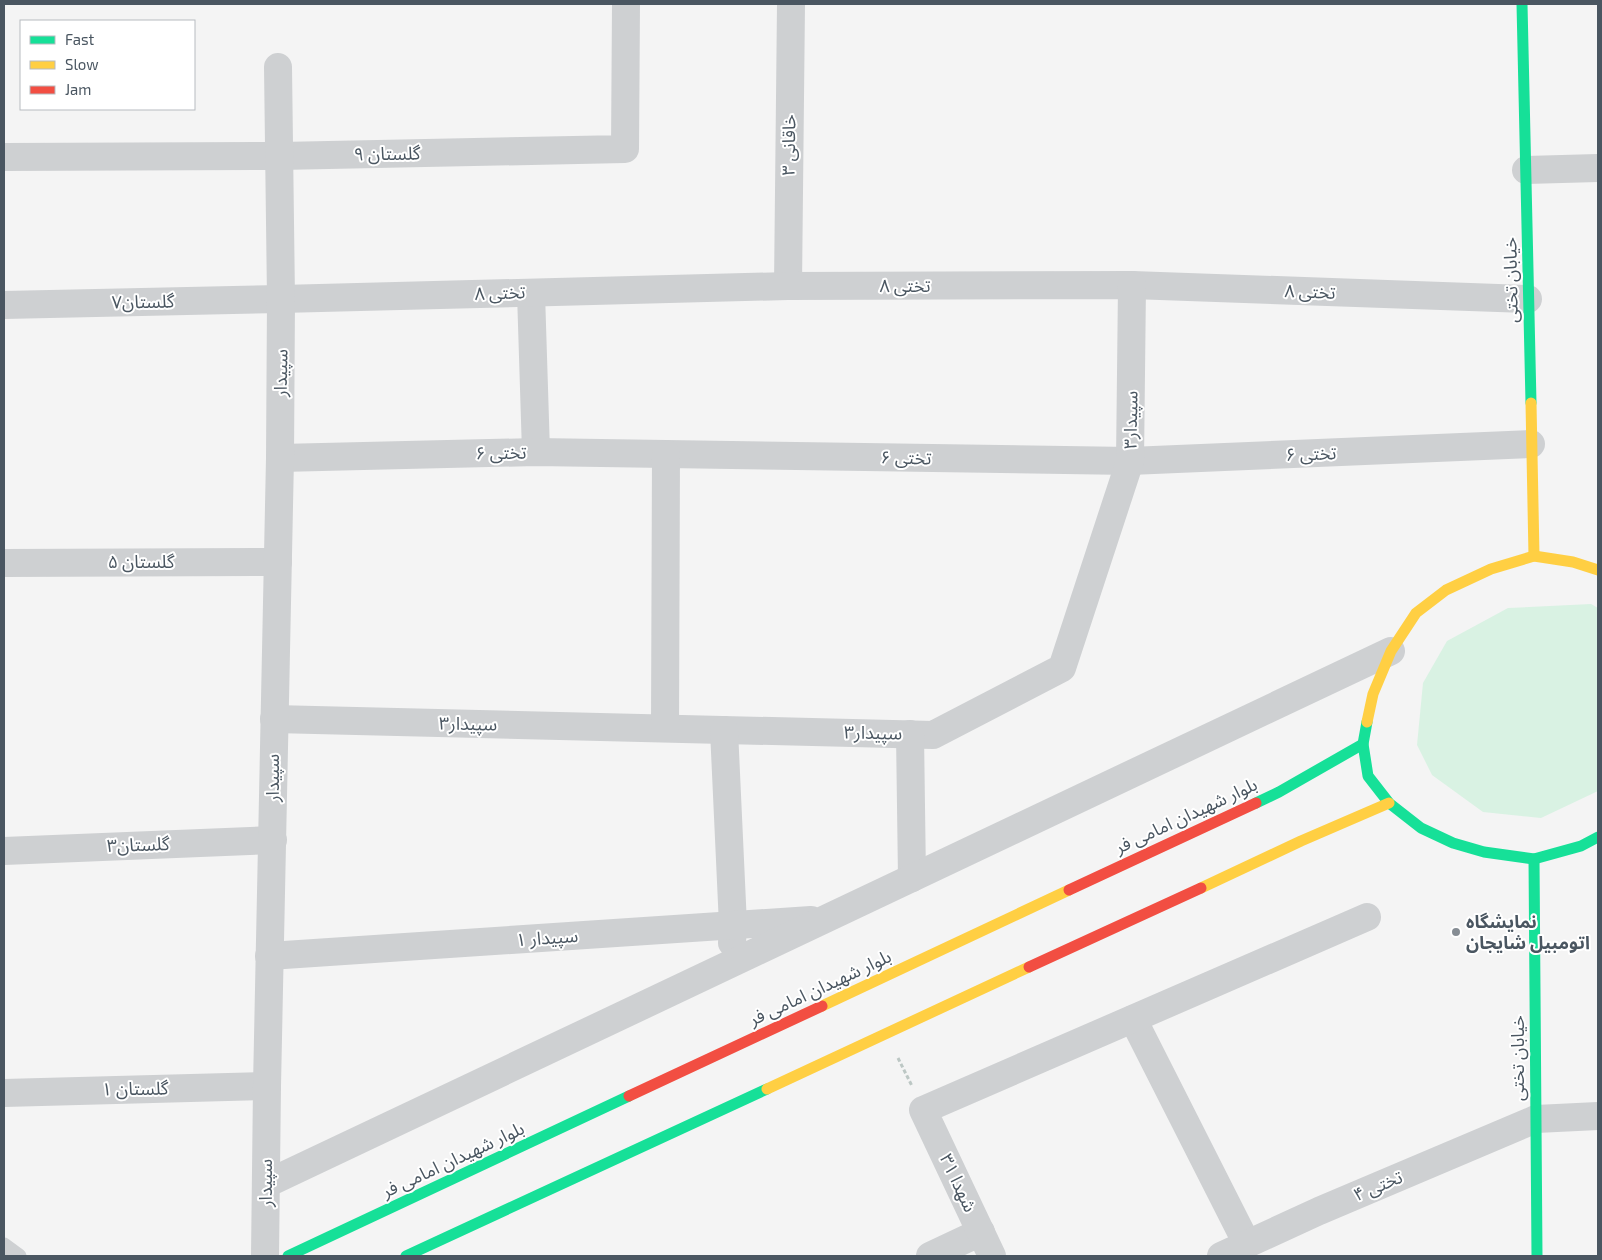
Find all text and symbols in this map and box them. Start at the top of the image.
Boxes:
legend [20,20,195,110]
text: Fast [65,30,95,48]
text: Slow [65,55,99,73]
text: Jam [65,80,91,98]
street label: خاقانی ۳ [776,114,801,176]
street label: گلستان ۹ [353,141,421,166]
street label: خیابان تختی [1498,237,1523,323]
street label: تختی ۸ [879,274,931,297]
street label: تختی ۸ [1284,279,1336,304]
street label: تختی ۸ [474,280,526,305]
street label: گلستان۷ [111,289,175,314]
street label: سپیدار [269,349,293,398]
street label: سپیدار۳ [1118,391,1143,449]
street label: تختی ۶ [475,441,527,464]
street label: تختی ۶ [1285,441,1337,466]
street label: تختی ۶ [880,446,932,469]
street label: گلستان ۵ [108,550,175,573]
street label: سپیدار۳ [439,711,497,736]
street label: سپیدار۳ [844,720,902,745]
street label: سپیدار [261,754,284,803]
street label: بلوار شهیدان امامی فر [1110,772,1261,859]
street label: گلستان۳ [106,832,170,857]
place label: نمایشگاه اتومبیل شایجان [1466,910,1590,953]
street label: سپیدار ۱ [515,924,579,951]
marker: نمایشگاه اتومبیل شایجان [1450,926,1462,938]
street label: بلوار شهیدان امامی فر [744,944,895,1031]
street label: خیابان تختی [1506,1015,1529,1101]
street label: گلستان ۱ [101,1076,169,1101]
street label: بلوار شهیدان امامی فر [377,1116,528,1203]
street label: شهدا ۳۱ [936,1150,982,1215]
street label: سپیدار [254,1159,277,1208]
street label: تختی ۴ [1350,1165,1406,1206]

